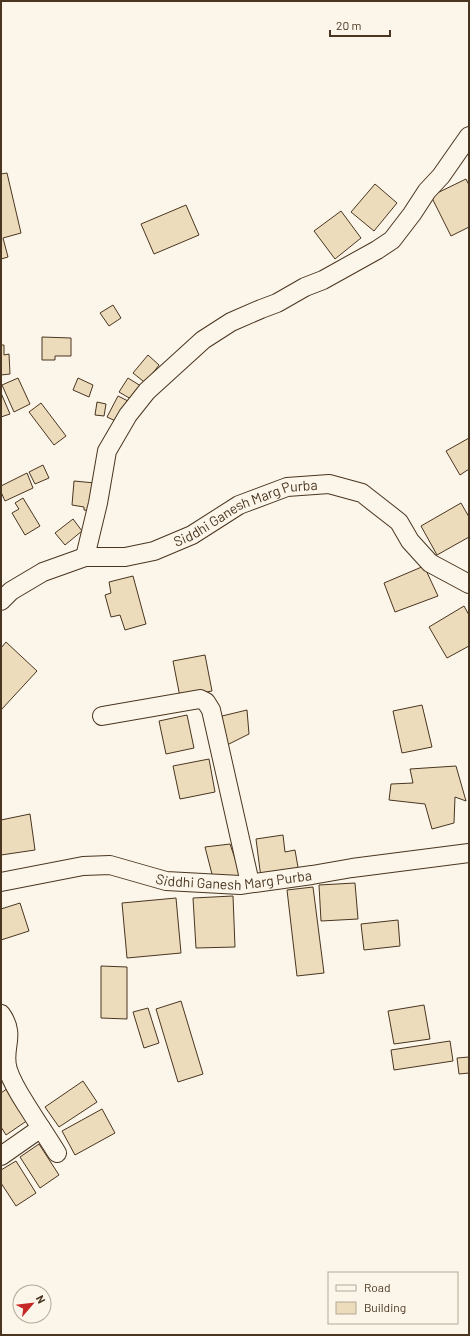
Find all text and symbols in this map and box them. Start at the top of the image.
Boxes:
scale bar [330,12,390,38]
text: 20 m [336,18,362,32]
street label: Siddhi Ganesh Marg Purba [171,476,318,550]
street label: Siddhi Ganesh Marg Purba [154,866,313,893]
legend [328,1272,458,1324]
text: Road [364,1280,391,1294]
north arrow [12,1284,52,1324]
text: N [34,1293,49,1305]
text: Building [364,1300,406,1314]

